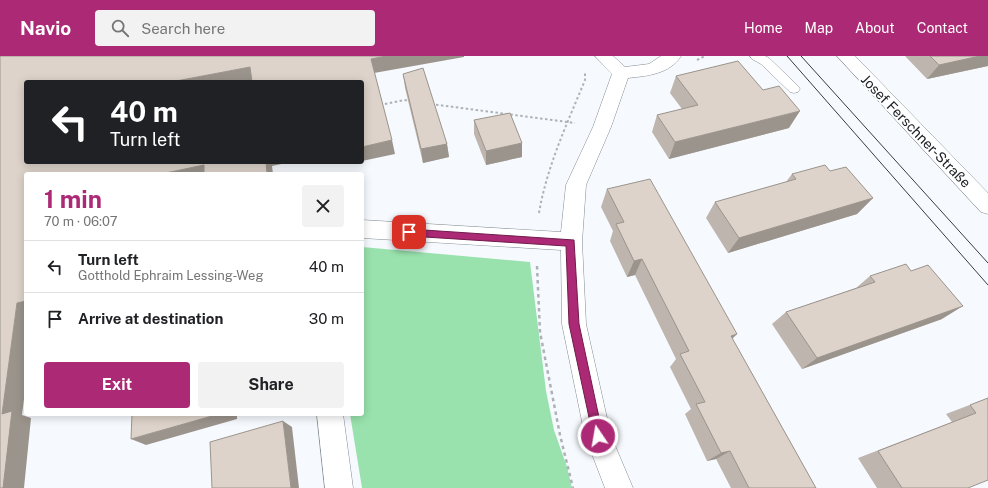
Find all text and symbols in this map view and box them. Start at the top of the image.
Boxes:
search box [95,10,375,46]
text: Navio [20,17,71,39]
icon: search [109,17,131,39]
text: Search here [141,20,225,37]
text: Home [744,20,783,36]
text: Map [805,20,833,36]
text: About [855,20,895,36]
text: Contact [917,20,968,36]
street label: Josef Ferschner-Straße [858,71,974,191]
text: 40 m [110,95,178,128]
icon: left [44,96,96,148]
text: Turn left [110,129,180,150]
text: 1 min [44,185,102,213]
button: close [302,185,344,227]
text: 70 m · 06:07 [44,214,118,229]
pin [392,215,426,249]
icon: arrive [398,221,420,243]
text: Turn left [78,251,139,268]
icon: left [44,256,66,278]
text: 40 m [309,258,344,275]
text: Gotthold Ephraim Lessing-Weg [78,268,263,283]
icon: arrive [44,308,66,330]
text: Arrive at destination [78,310,223,327]
text: 30 m [309,310,344,327]
button: Exit [44,362,190,408]
button: Share [198,362,344,408]
position arrow [577,415,619,457]

